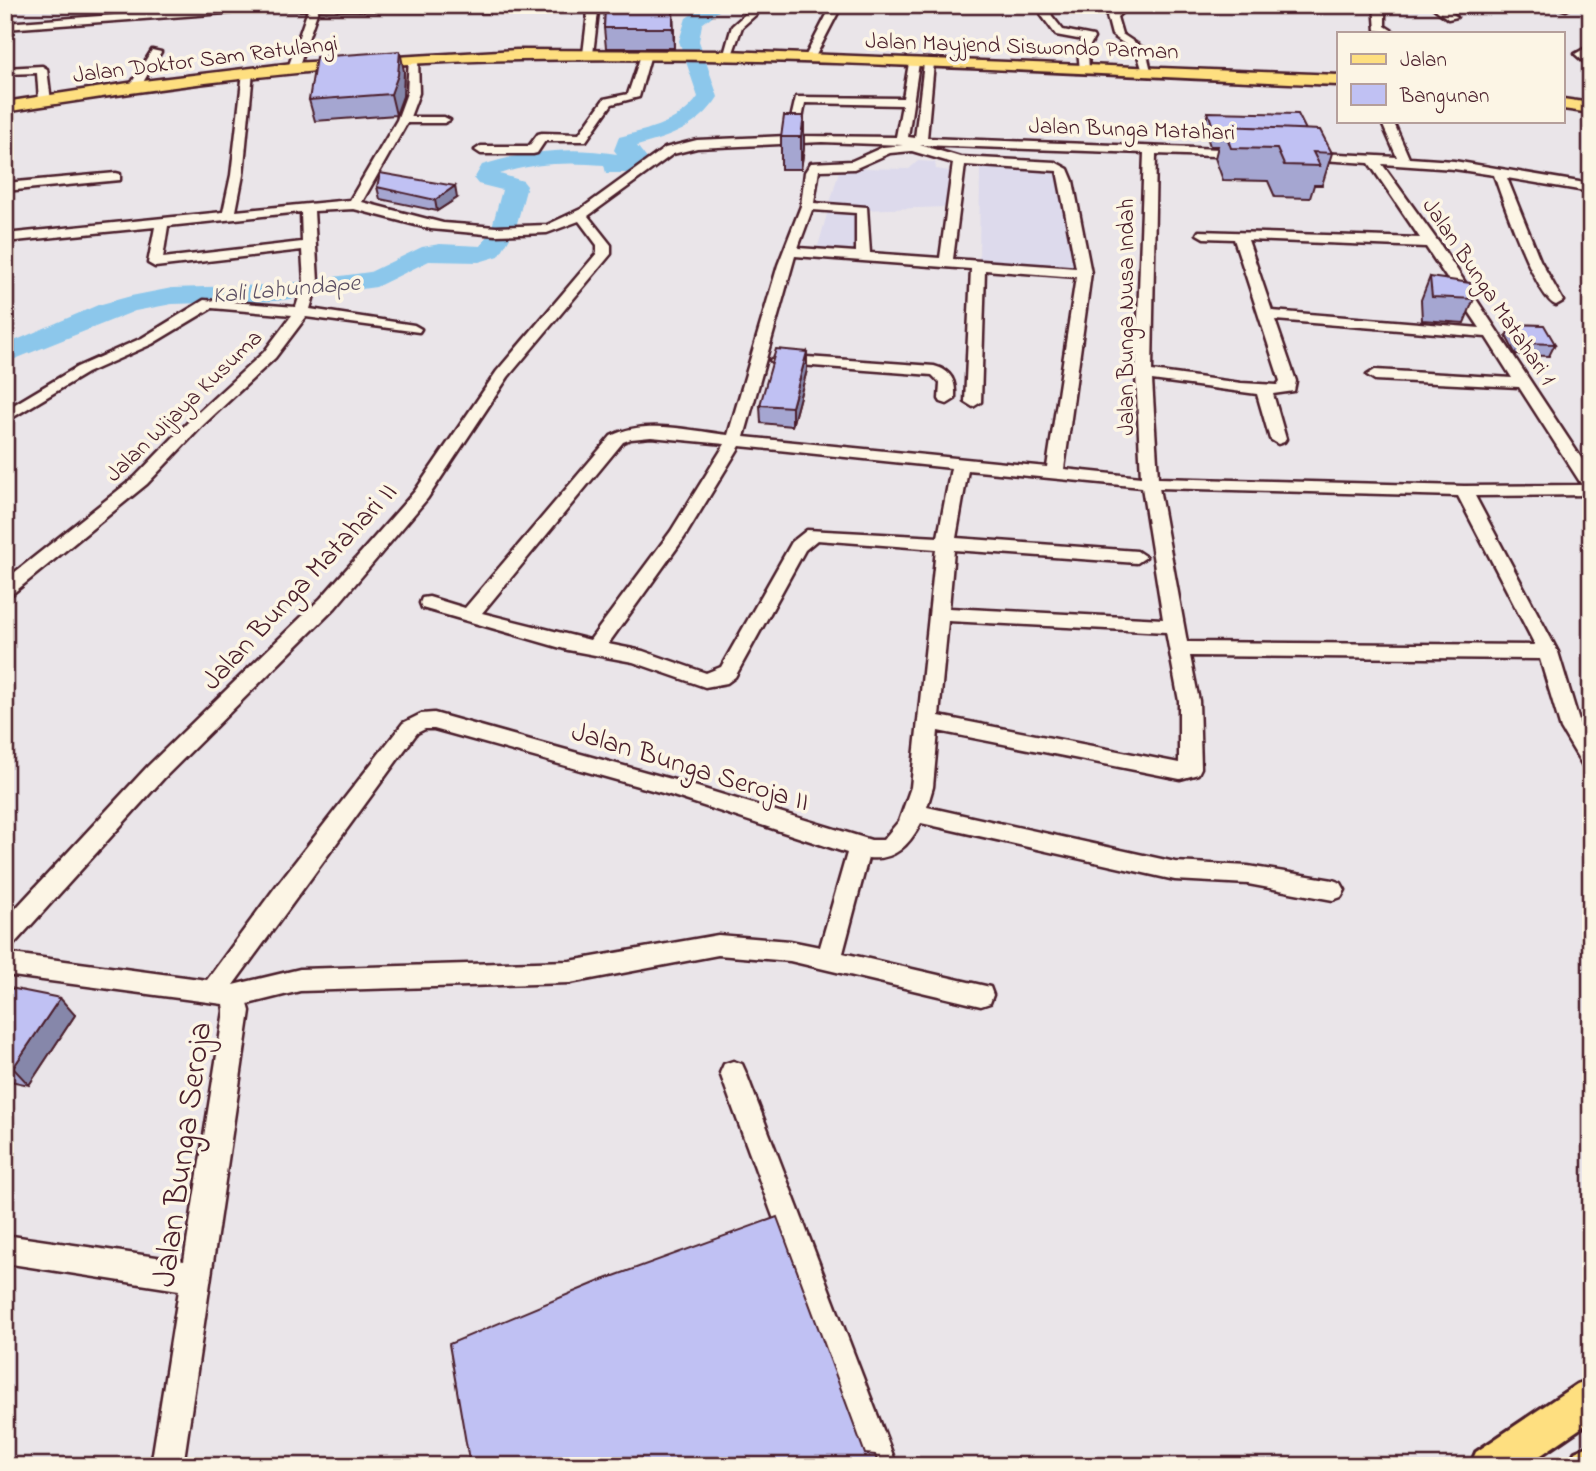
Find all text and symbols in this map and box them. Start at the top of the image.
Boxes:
street label: Jalan Mayjend Siswondo Parman [865,26,1179,71]
street label: Jalan Doktor Sam Ratulangi [71,28,340,94]
legend [1337,32,1564,122]
text: Jalan [1400,46,1447,76]
text: Bangunan [1399,82,1489,114]
street label: Jalan Bunga Matahari [1028,110,1236,152]
street label: Jalan Bunga Matahari 1 [1412,192,1563,393]
street label: Jalan Bunga Nusa Indah [1111,199,1145,435]
water label: Kali Lahundape [211,267,363,314]
street label: Jalan Wijaya Kusuma [99,323,272,492]
street label: Jalan Bunga Matahari II [193,474,408,701]
street label: Jalan Bunga Seroja II [566,713,814,824]
street label: Jalan Bunga Seroja [142,1019,226,1290]

